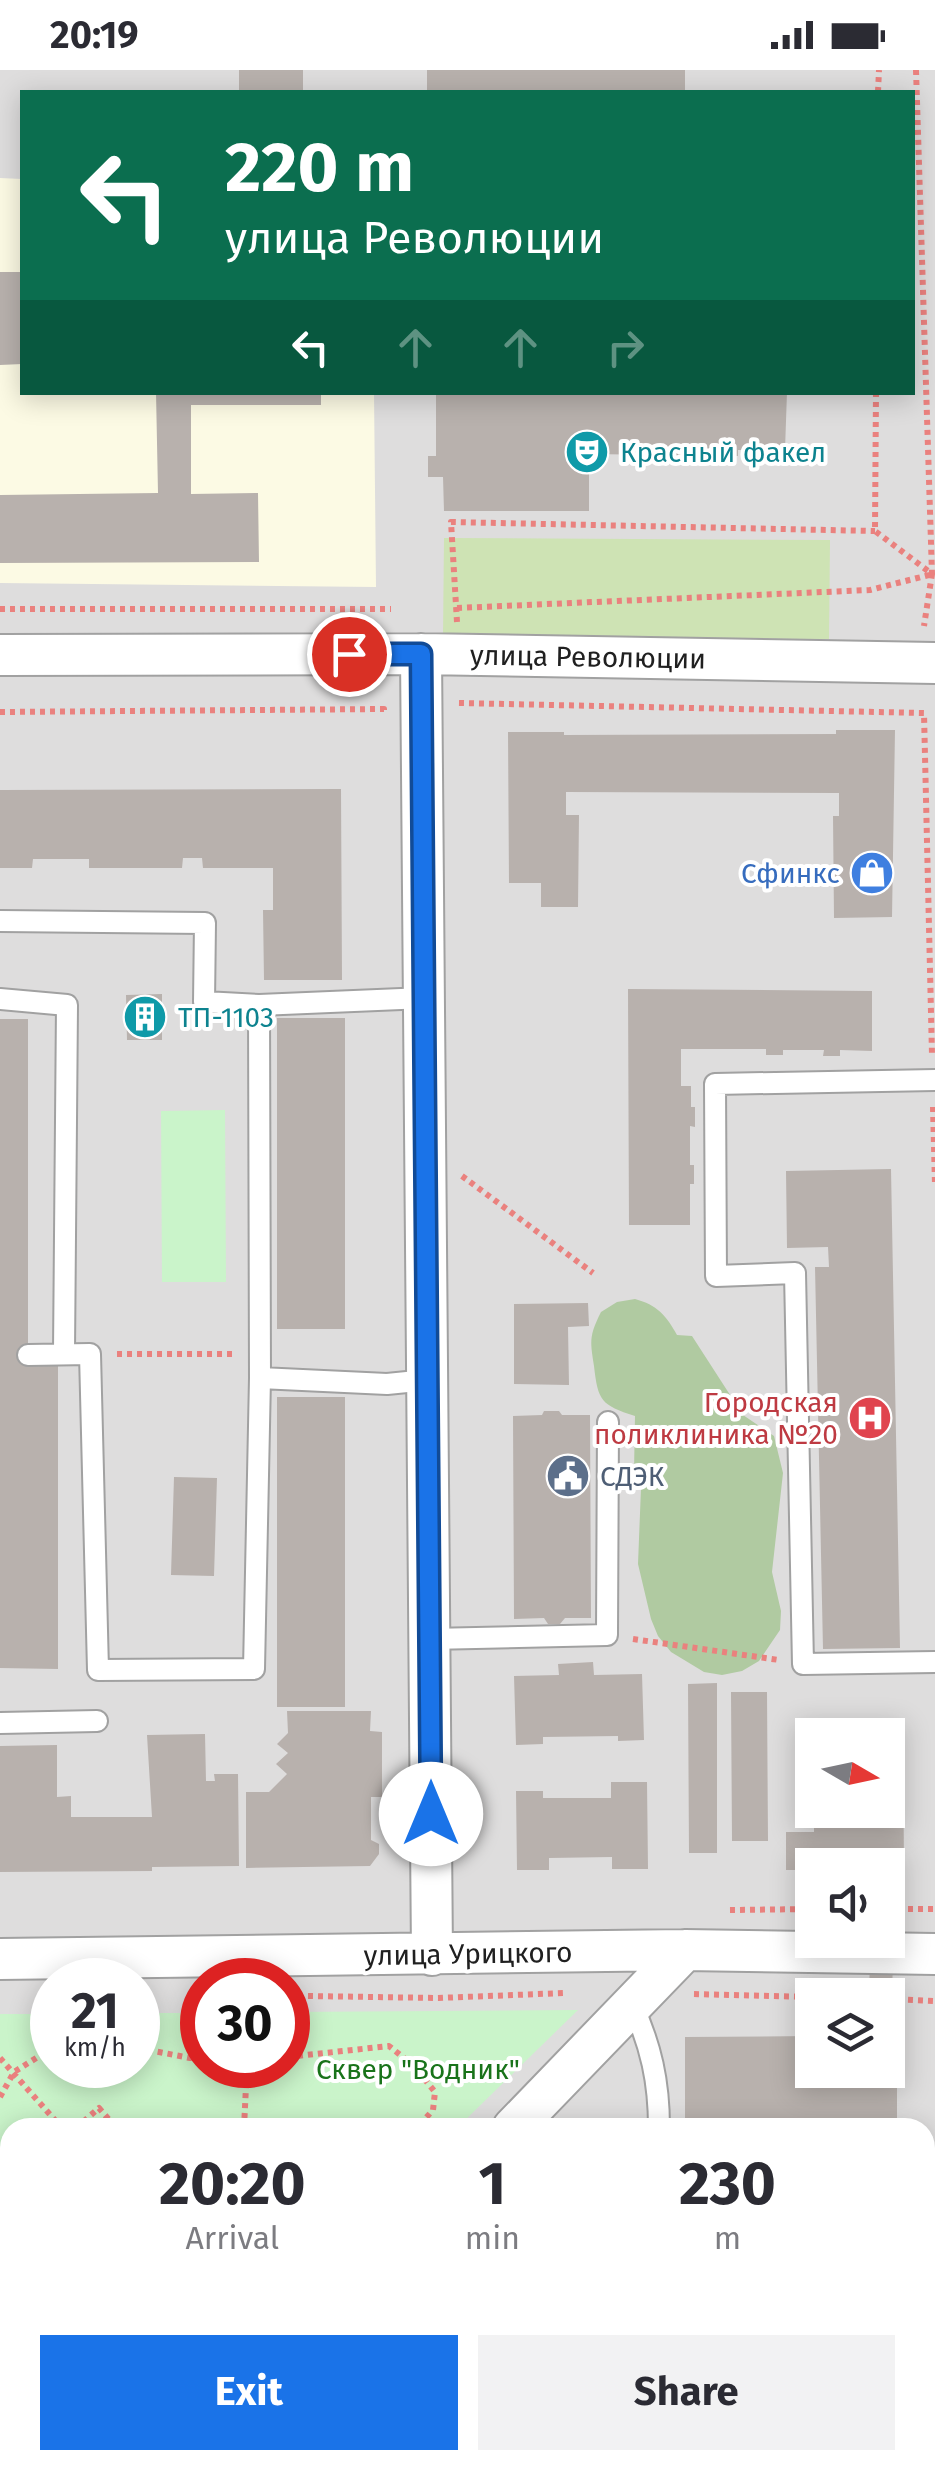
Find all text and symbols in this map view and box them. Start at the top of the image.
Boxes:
text: 20:19 [50,12,139,58]
text: 220 m [225,126,414,210]
icon: left [60,130,190,260]
text: улица Революции [225,211,604,265]
icon: left [283,320,338,375]
icon: ahead [388,320,443,375]
icon: ahead [493,320,548,375]
icon: right [598,320,653,375]
theatre icon: Красный факел [564,429,610,475]
place label: Красный факел [620,436,826,469]
pin [307,612,392,697]
icon: arrive [322,627,377,682]
street label: улица Революции [470,638,706,676]
shop icon: Сфинкс [849,850,895,896]
place label: Сфинкс [741,857,840,890]
building icon: ТП-1103 [122,994,168,1040]
place label: ТП-1103 [178,1001,274,1034]
place label: Городская поликлиника №20 [594,1386,838,1451]
hospital icon: Городская поликлиника №20 [847,1395,893,1441]
public building icon: СДЭК [545,1453,591,1499]
place label: СДЭК [600,1460,665,1493]
north arrow [795,1718,905,1828]
map controls [795,1718,905,2088]
position arrow [379,1762,483,1866]
button: sound [795,1848,905,1958]
street label: улица Урицкого [363,1936,573,1972]
speed limit sign: 30 [180,1958,310,2088]
button: layers [795,1978,905,2088]
text: 21 [71,1981,119,2041]
text: km/h [64,2033,126,2063]
park label: Сквер "Водник" [316,2053,520,2086]
text: 20:20 [159,2148,306,2220]
text: 1 [478,2148,506,2220]
text: 230 [679,2148,776,2220]
text: Arrival [185,2219,279,2257]
text: min [465,2219,520,2257]
text: m [714,2219,741,2257]
button: Exit [40,2335,458,2450]
button: Share [478,2335,895,2450]

